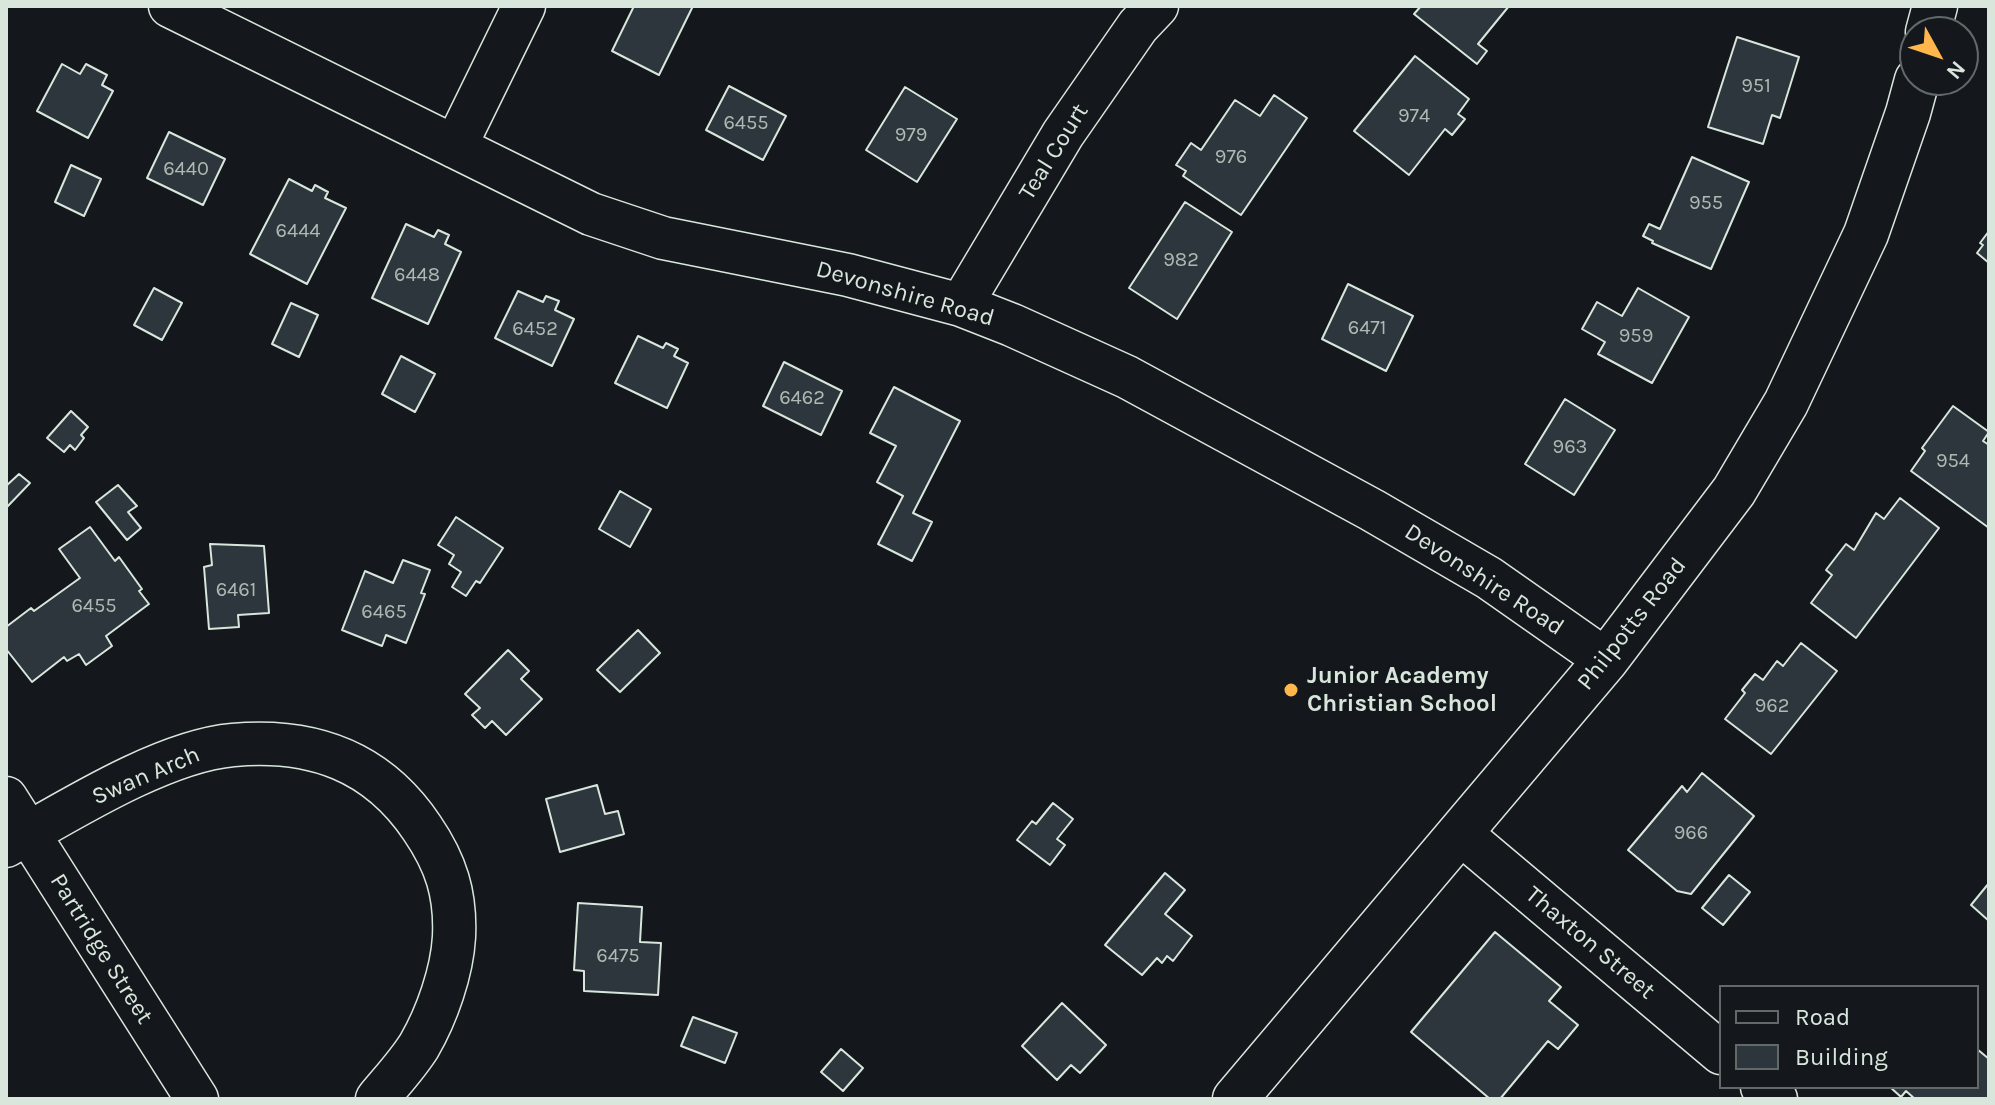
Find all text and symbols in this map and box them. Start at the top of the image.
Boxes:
north arrow [1899,16,1979,96]
text: N [1941,56,1971,85]
house number: 951 [1741,74,1771,98]
street label: Teal Court [1013,98,1095,206]
house number: 974 [1398,104,1430,128]
house number: 6455 [723,111,769,135]
house number: 979 [895,123,927,147]
house number: 976 [1215,145,1247,169]
house number: 6440 [163,157,209,181]
house number: 955 [1689,191,1723,215]
house number: 6444 [276,219,320,243]
house number: 982 [1163,248,1199,272]
street label: Devonshire Road [813,255,997,333]
house number: 6448 [394,263,440,287]
house number: 6471 [1348,316,1386,340]
house number: 6452 [512,317,558,341]
house number: 959 [1619,324,1653,348]
house number: 6462 [779,386,825,410]
house number: 963 [1553,435,1587,459]
house number: 954 [1936,449,1970,473]
street label: Devonshire Road [1399,518,1569,642]
street label: Philpotts Road [1571,552,1693,696]
house number: 6461 [216,578,256,602]
house number: 6455 [71,594,117,618]
house number: 6465 [361,600,407,624]
place label: Junior Academy Christian School [1307,662,1497,718]
marker: Junior Academy Christian School [1282,681,1300,699]
house number: 962 [1755,694,1789,718]
street label: Swan Arch [88,740,204,812]
house number: 966 [1674,821,1708,845]
street label: Partridge Street [43,869,159,1029]
street label: Thaxton Street [1519,880,1661,1006]
house number: 6475 [596,944,640,968]
legend [1719,985,1979,1089]
text: Road [1795,1003,1850,1031]
text: Building [1795,1043,1888,1071]

